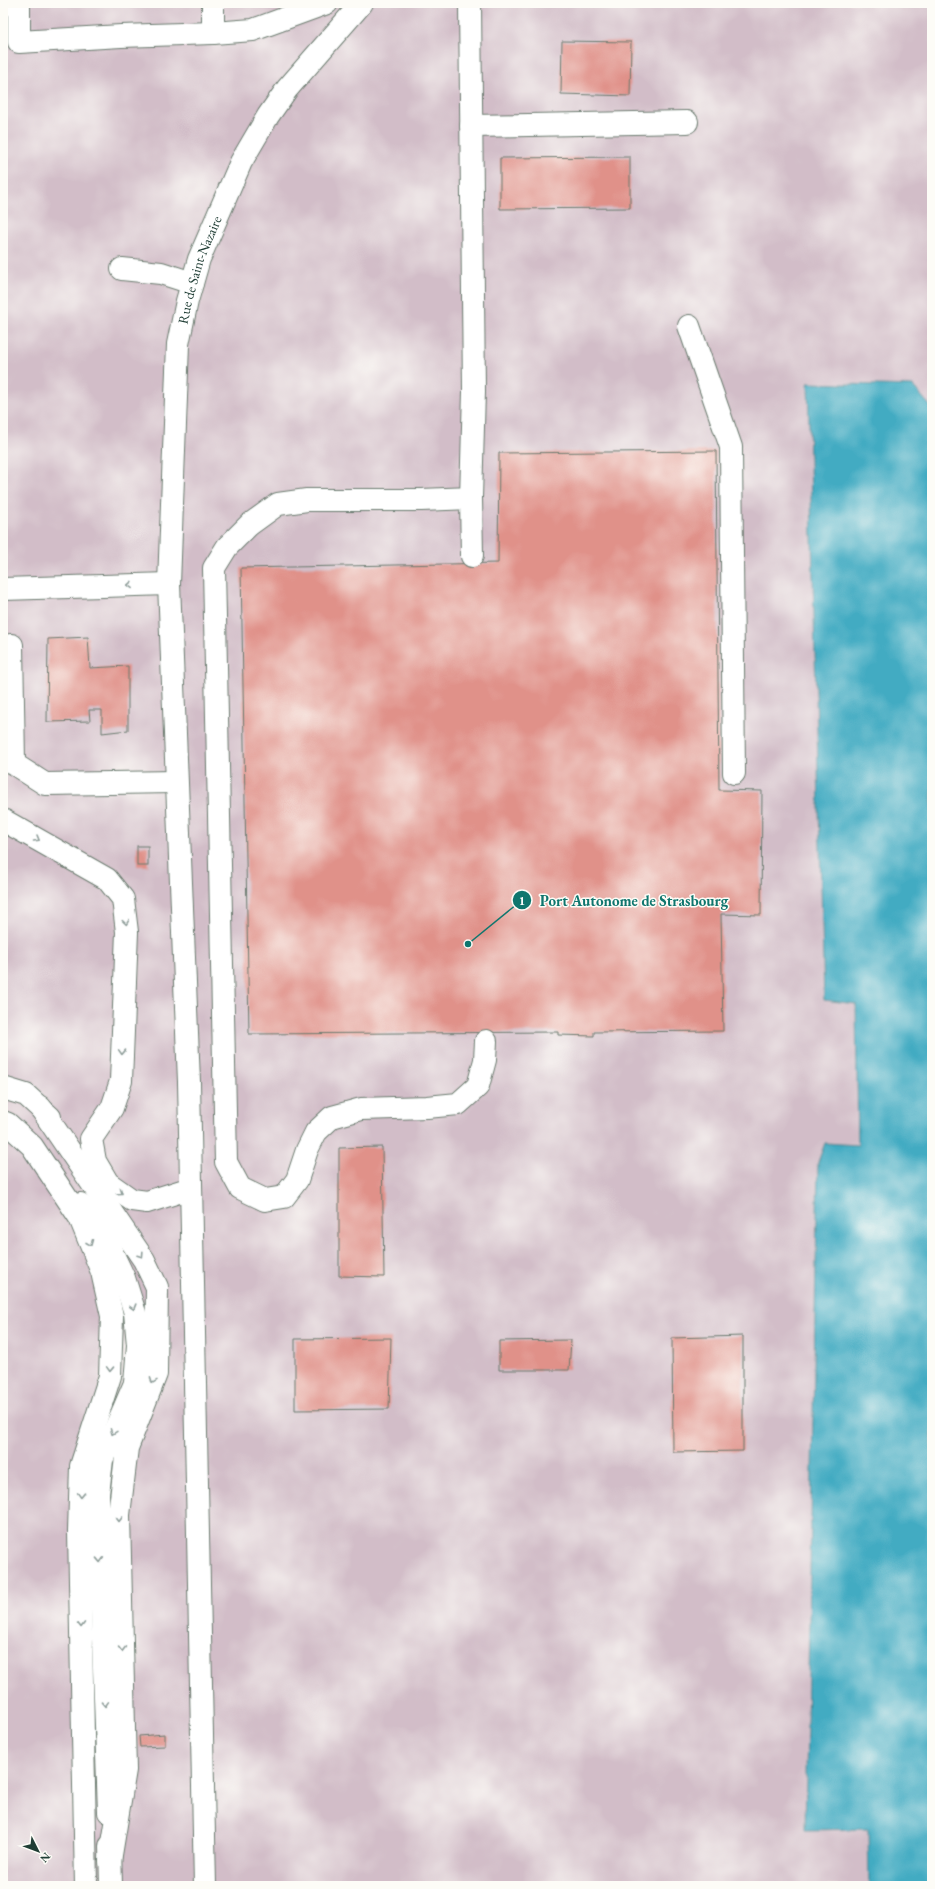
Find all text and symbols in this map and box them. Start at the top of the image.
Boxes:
street label: Rue de Saint-Nazaire [173,213,226,326]
one-way arrow [127,581,133,589]
one-way arrow [33,834,40,841]
callout: Port Autonome de Strasbourg [512,887,736,914]
text: Port Autonome de Strasbourg [540,891,729,910]
text: 1 [519,893,525,909]
one-way arrow [121,919,130,925]
one-way arrow [118,1049,126,1055]
one-way arrow [116,1187,123,1194]
one-way arrow [85,1239,93,1246]
one-way arrow [136,1251,143,1258]
one-way arrow [128,1304,137,1311]
one-way arrow [106,1366,115,1372]
one-way arrow [150,1377,158,1384]
one-way arrow [109,1429,117,1436]
one-way arrow [76,1492,85,1498]
one-way arrow [115,1516,124,1522]
one-way arrow [96,1557,105,1563]
one-way arrow [77,1622,85,1628]
one-way arrow [118,1646,126,1652]
one-way arrow [101,1701,109,1707]
north arrow [18,1831,58,1871]
text: N [37,1850,54,1866]

